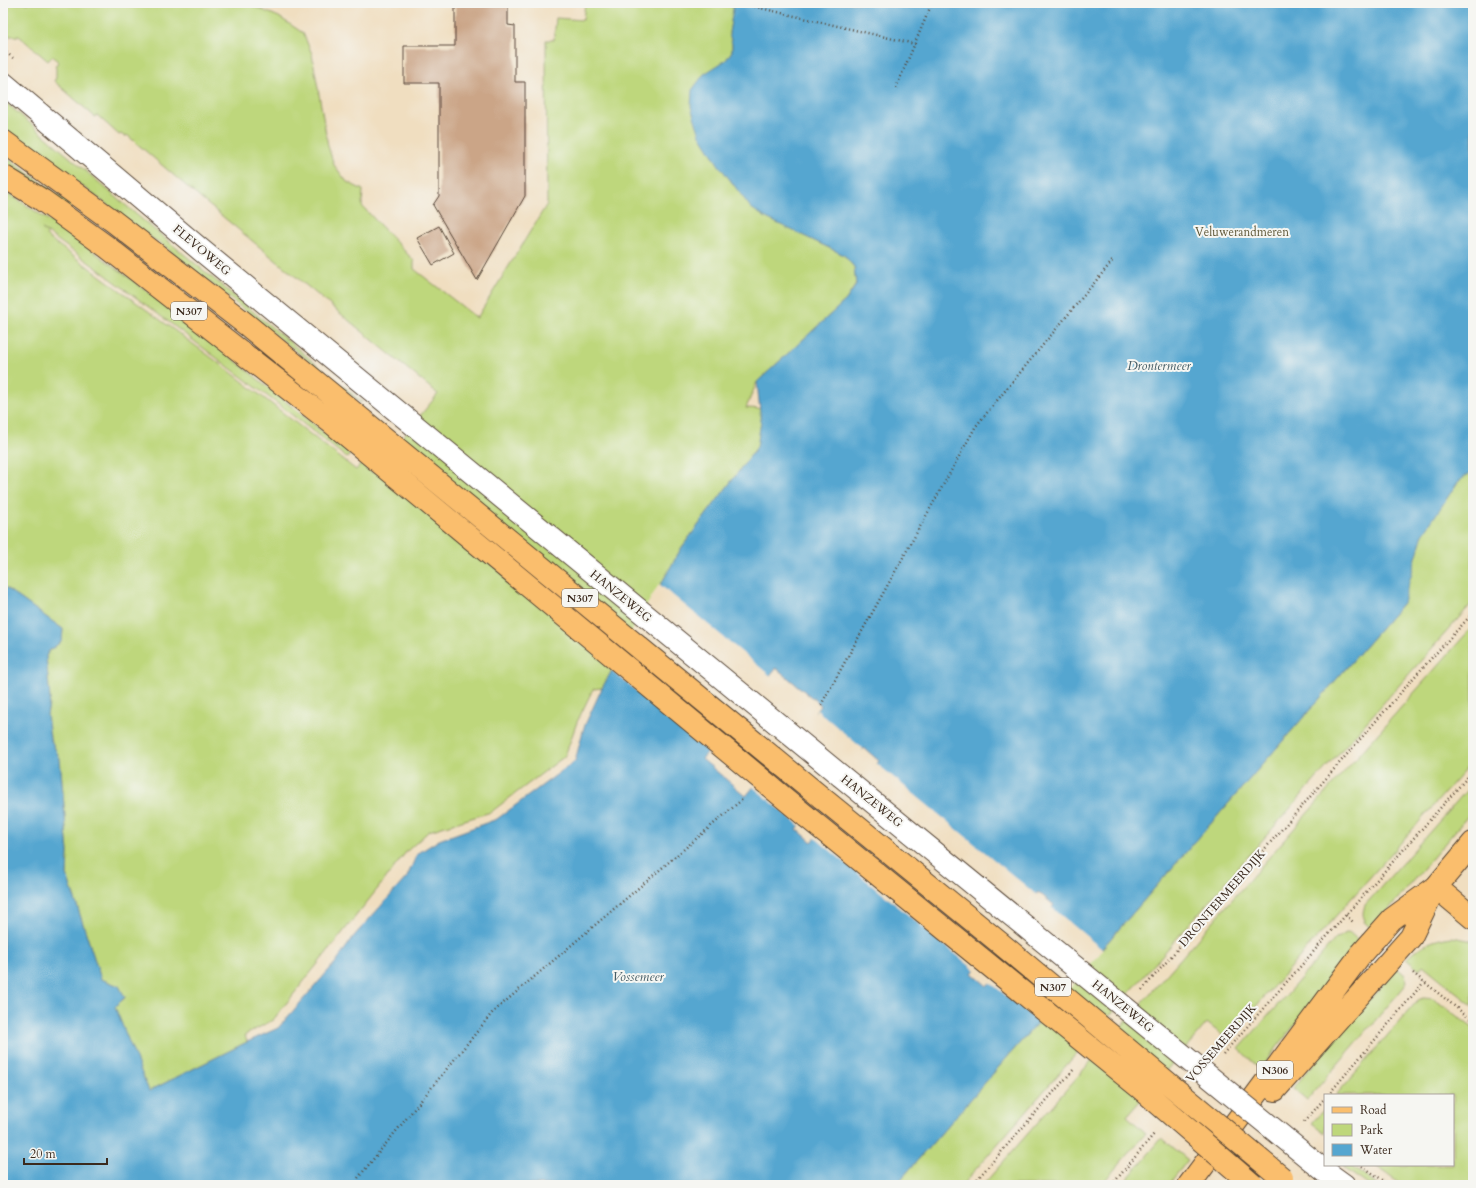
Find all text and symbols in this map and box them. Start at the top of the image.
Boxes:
street label: FLEVOWEG [170,221,235,279]
park label: Veluwerandmeren [1195,224,1289,240]
road number: N307 [171,302,207,320]
water label: Drontermeer [1127,357,1191,375]
street label: HANZEWEG [587,566,656,626]
road number: N307 [562,589,598,607]
street label: HANZEWEG [838,771,907,831]
street label: DRONTERMEERDIJK [1175,846,1269,950]
water label: Vossemeer [612,968,664,986]
street label: HANZEWEG [1089,976,1158,1036]
road number: N307 [1035,978,1071,996]
street label: VOSSEMEERDIJK [1182,1000,1260,1086]
road number: N306 [1257,1061,1293,1079]
legend [1324,1094,1454,1166]
text: Road [1360,1102,1387,1118]
text: Park [1360,1122,1384,1138]
scale bar [24,1140,107,1166]
text: Water [1359,1142,1393,1158]
text: 20 m [30,1146,57,1162]

